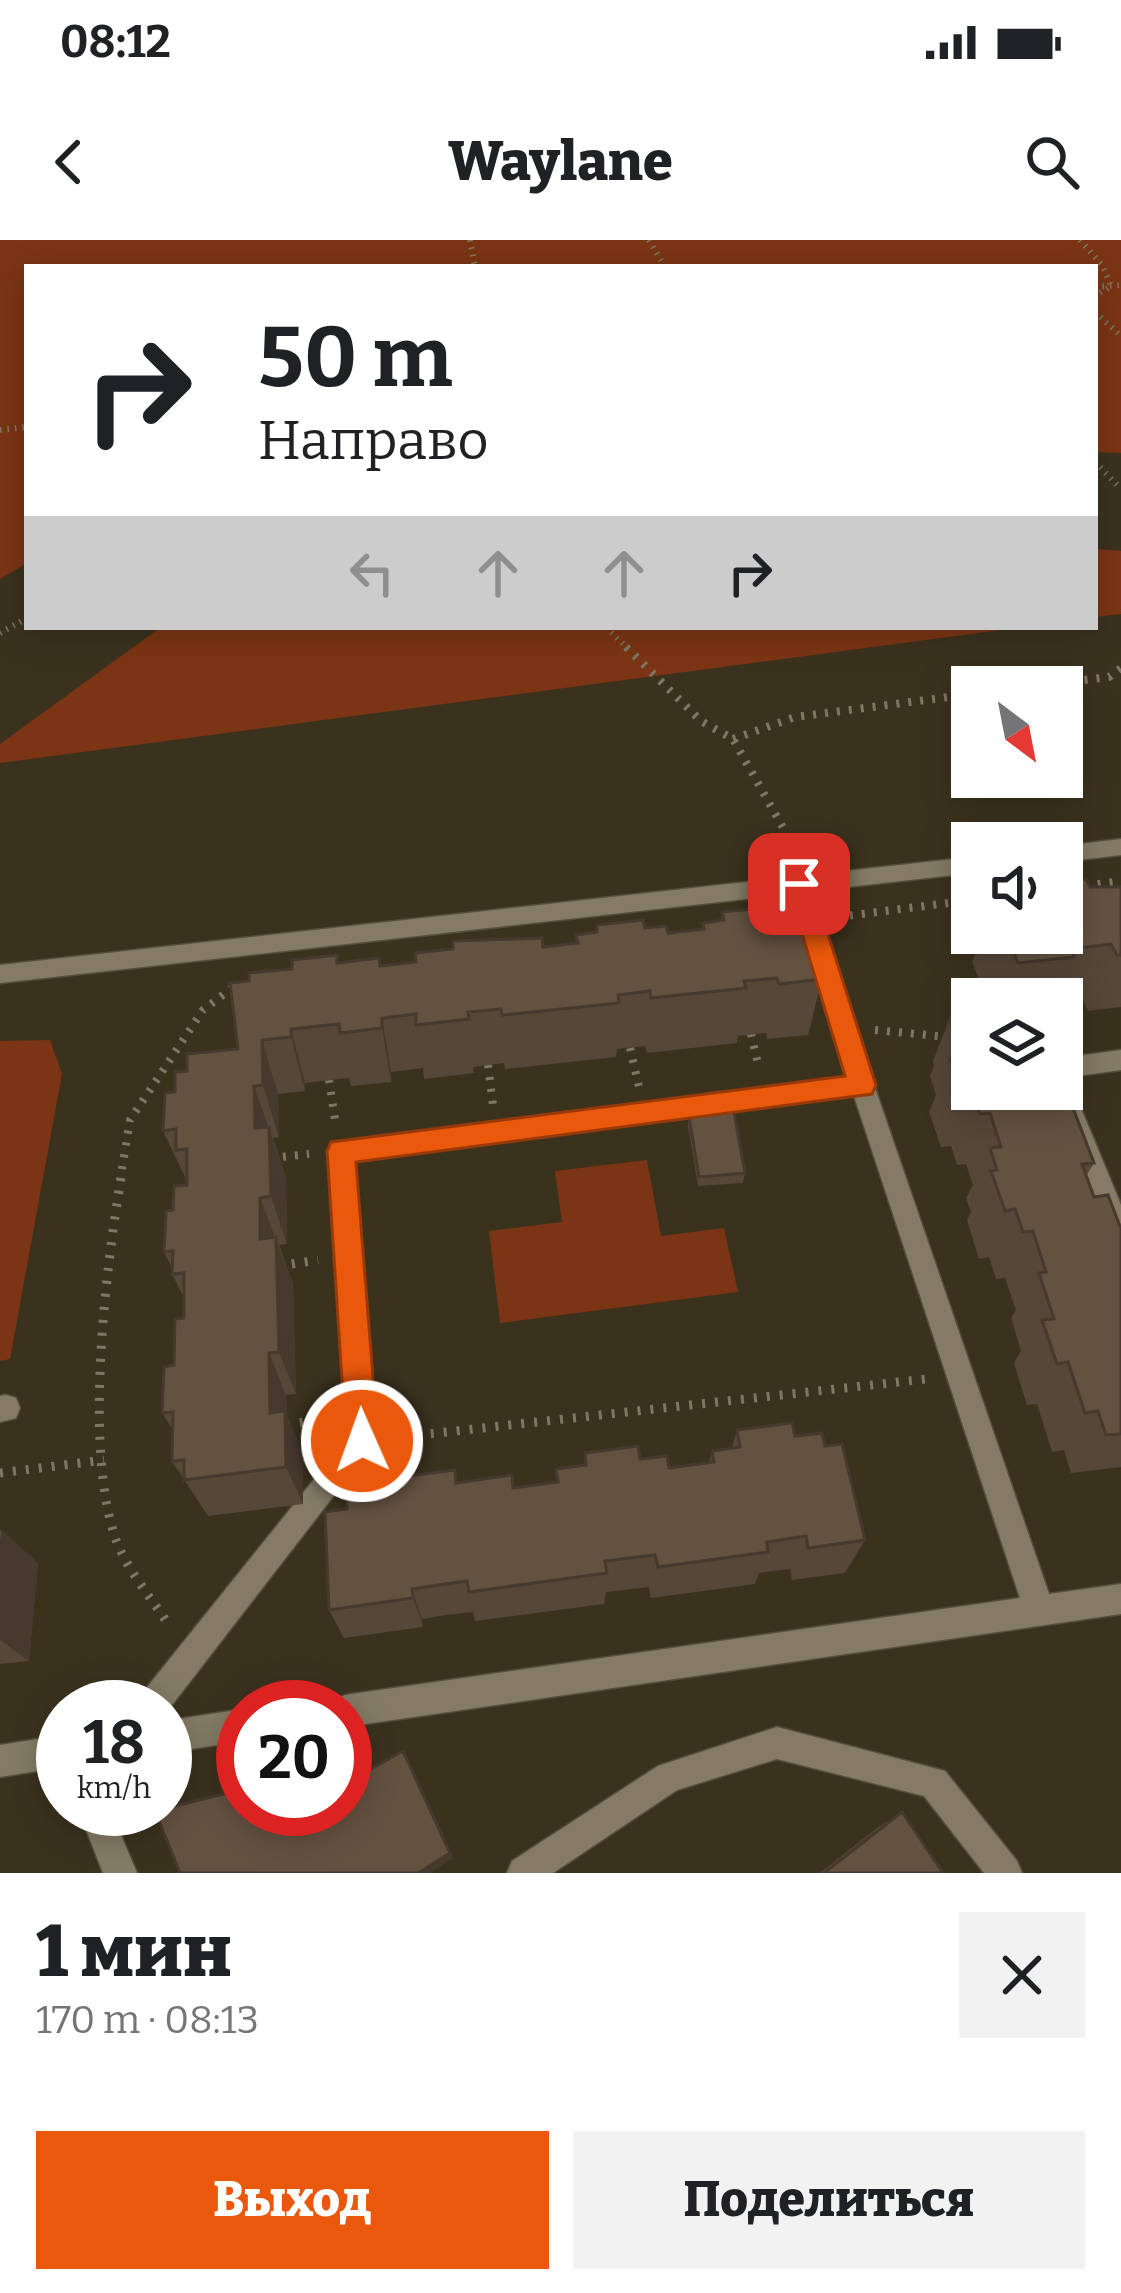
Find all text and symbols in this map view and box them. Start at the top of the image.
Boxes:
text: 08:12 [60,15,171,69]
icon: back [36,129,102,195]
icon: search [1019,129,1085,195]
text: Waylane [448,130,673,194]
text: 50 m [258,307,453,408]
icon: right [60,312,216,468]
text: Направо [258,409,489,473]
icon: left [339,540,405,606]
icon: ahead [465,540,531,606]
icon: ahead [591,540,657,606]
icon: right [717,540,783,606]
north arrow [951,666,1083,798]
map controls [951,666,1083,1110]
button: sound [951,822,1083,954]
pin [748,833,850,935]
icon: arrive [766,851,832,917]
button: layers [951,978,1083,1110]
position arrow [299,1378,425,1504]
speed limit sign: 20 [216,1680,372,1836]
text: 18 [83,1707,145,1779]
text: km/h [77,1770,151,1806]
text: 1 мин [36,1909,232,1995]
button: close [959,1912,1085,2038]
text: 170 m · 08:13 [36,1997,259,2043]
button: Выход [36,2131,549,2269]
button: Поделиться [573,2131,1085,2269]

